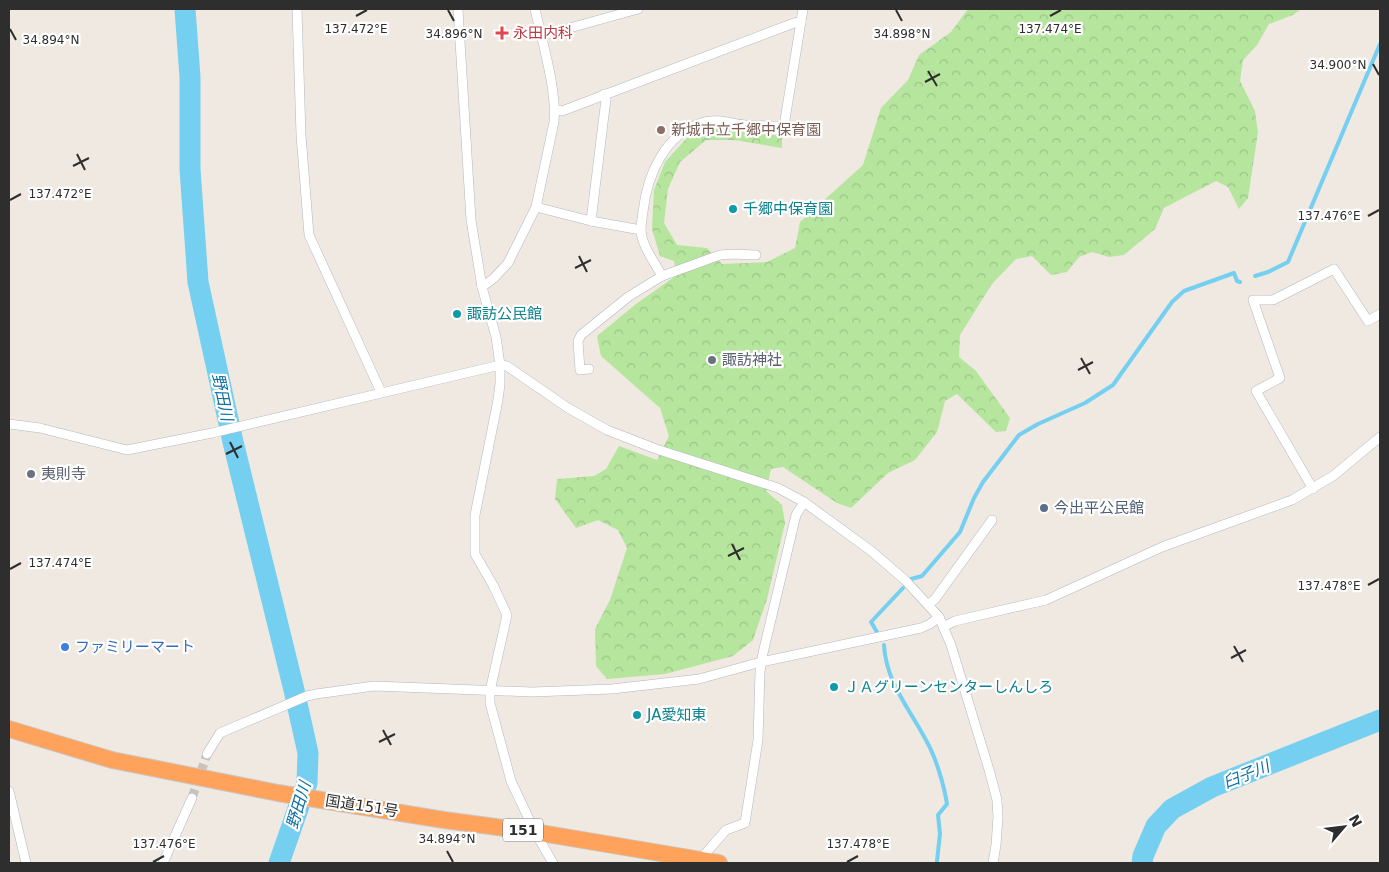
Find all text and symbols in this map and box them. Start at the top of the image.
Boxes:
text: 137.472°E [324,22,388,36]
text: 137.474°E [1018,22,1082,36]
place label: 永田内科 [513,24,573,42]
marker: 永田内科 [495,26,509,40]
text: 34.896°N [426,27,482,41]
text: 34.898°N [874,27,930,41]
text: 34.894°N [23,33,79,47]
text: 34.900°N [1310,58,1366,72]
place label: 新城市立千郷中保育園 [671,121,821,139]
marker: 新城市立千郷中保育園 [655,124,667,136]
text: 137.472°E [28,187,92,201]
place label: 千郷中保育園 [743,200,833,218]
marker: 千郷中保育園 [727,203,739,215]
text: 137.476°E [1297,209,1361,223]
place label: 諏訪公民館 [467,305,542,323]
marker: 諏訪公民館 [451,308,463,320]
place label: 諏訪神社 [722,351,782,369]
marker: 諏訪神社 [706,354,718,366]
water label: 野田川 [208,372,237,425]
place label: 夷則寺 [41,465,86,483]
marker: 夷則寺 [25,468,37,480]
place label: 今出平公民館 [1054,499,1144,517]
marker: 今出平公民館 [1038,502,1050,514]
text: 137.474°E [28,556,92,570]
text: 137.478°E [1297,579,1361,593]
place label: ファミリーマート [75,638,195,656]
marker: ファミリーマート [59,641,71,653]
place label: ＪＡグリーンセンターしんしろ [844,678,1053,696]
marker: ＪＡグリーンセンターしんしろ [828,681,840,693]
place label: JA愛知東 [646,706,706,724]
marker: JA愛知東 [631,709,643,721]
water label: 臼子川 [1220,756,1274,792]
water label: 野田川 [282,778,315,831]
street label: 国道151号 [324,791,400,821]
north arrow [1319,802,1369,852]
text: N [1346,812,1365,830]
road number: 151 [503,818,543,842]
text: 34.894°N [419,832,475,846]
text: 137.476°E [132,837,196,851]
text: 137.478°E [826,837,890,851]

